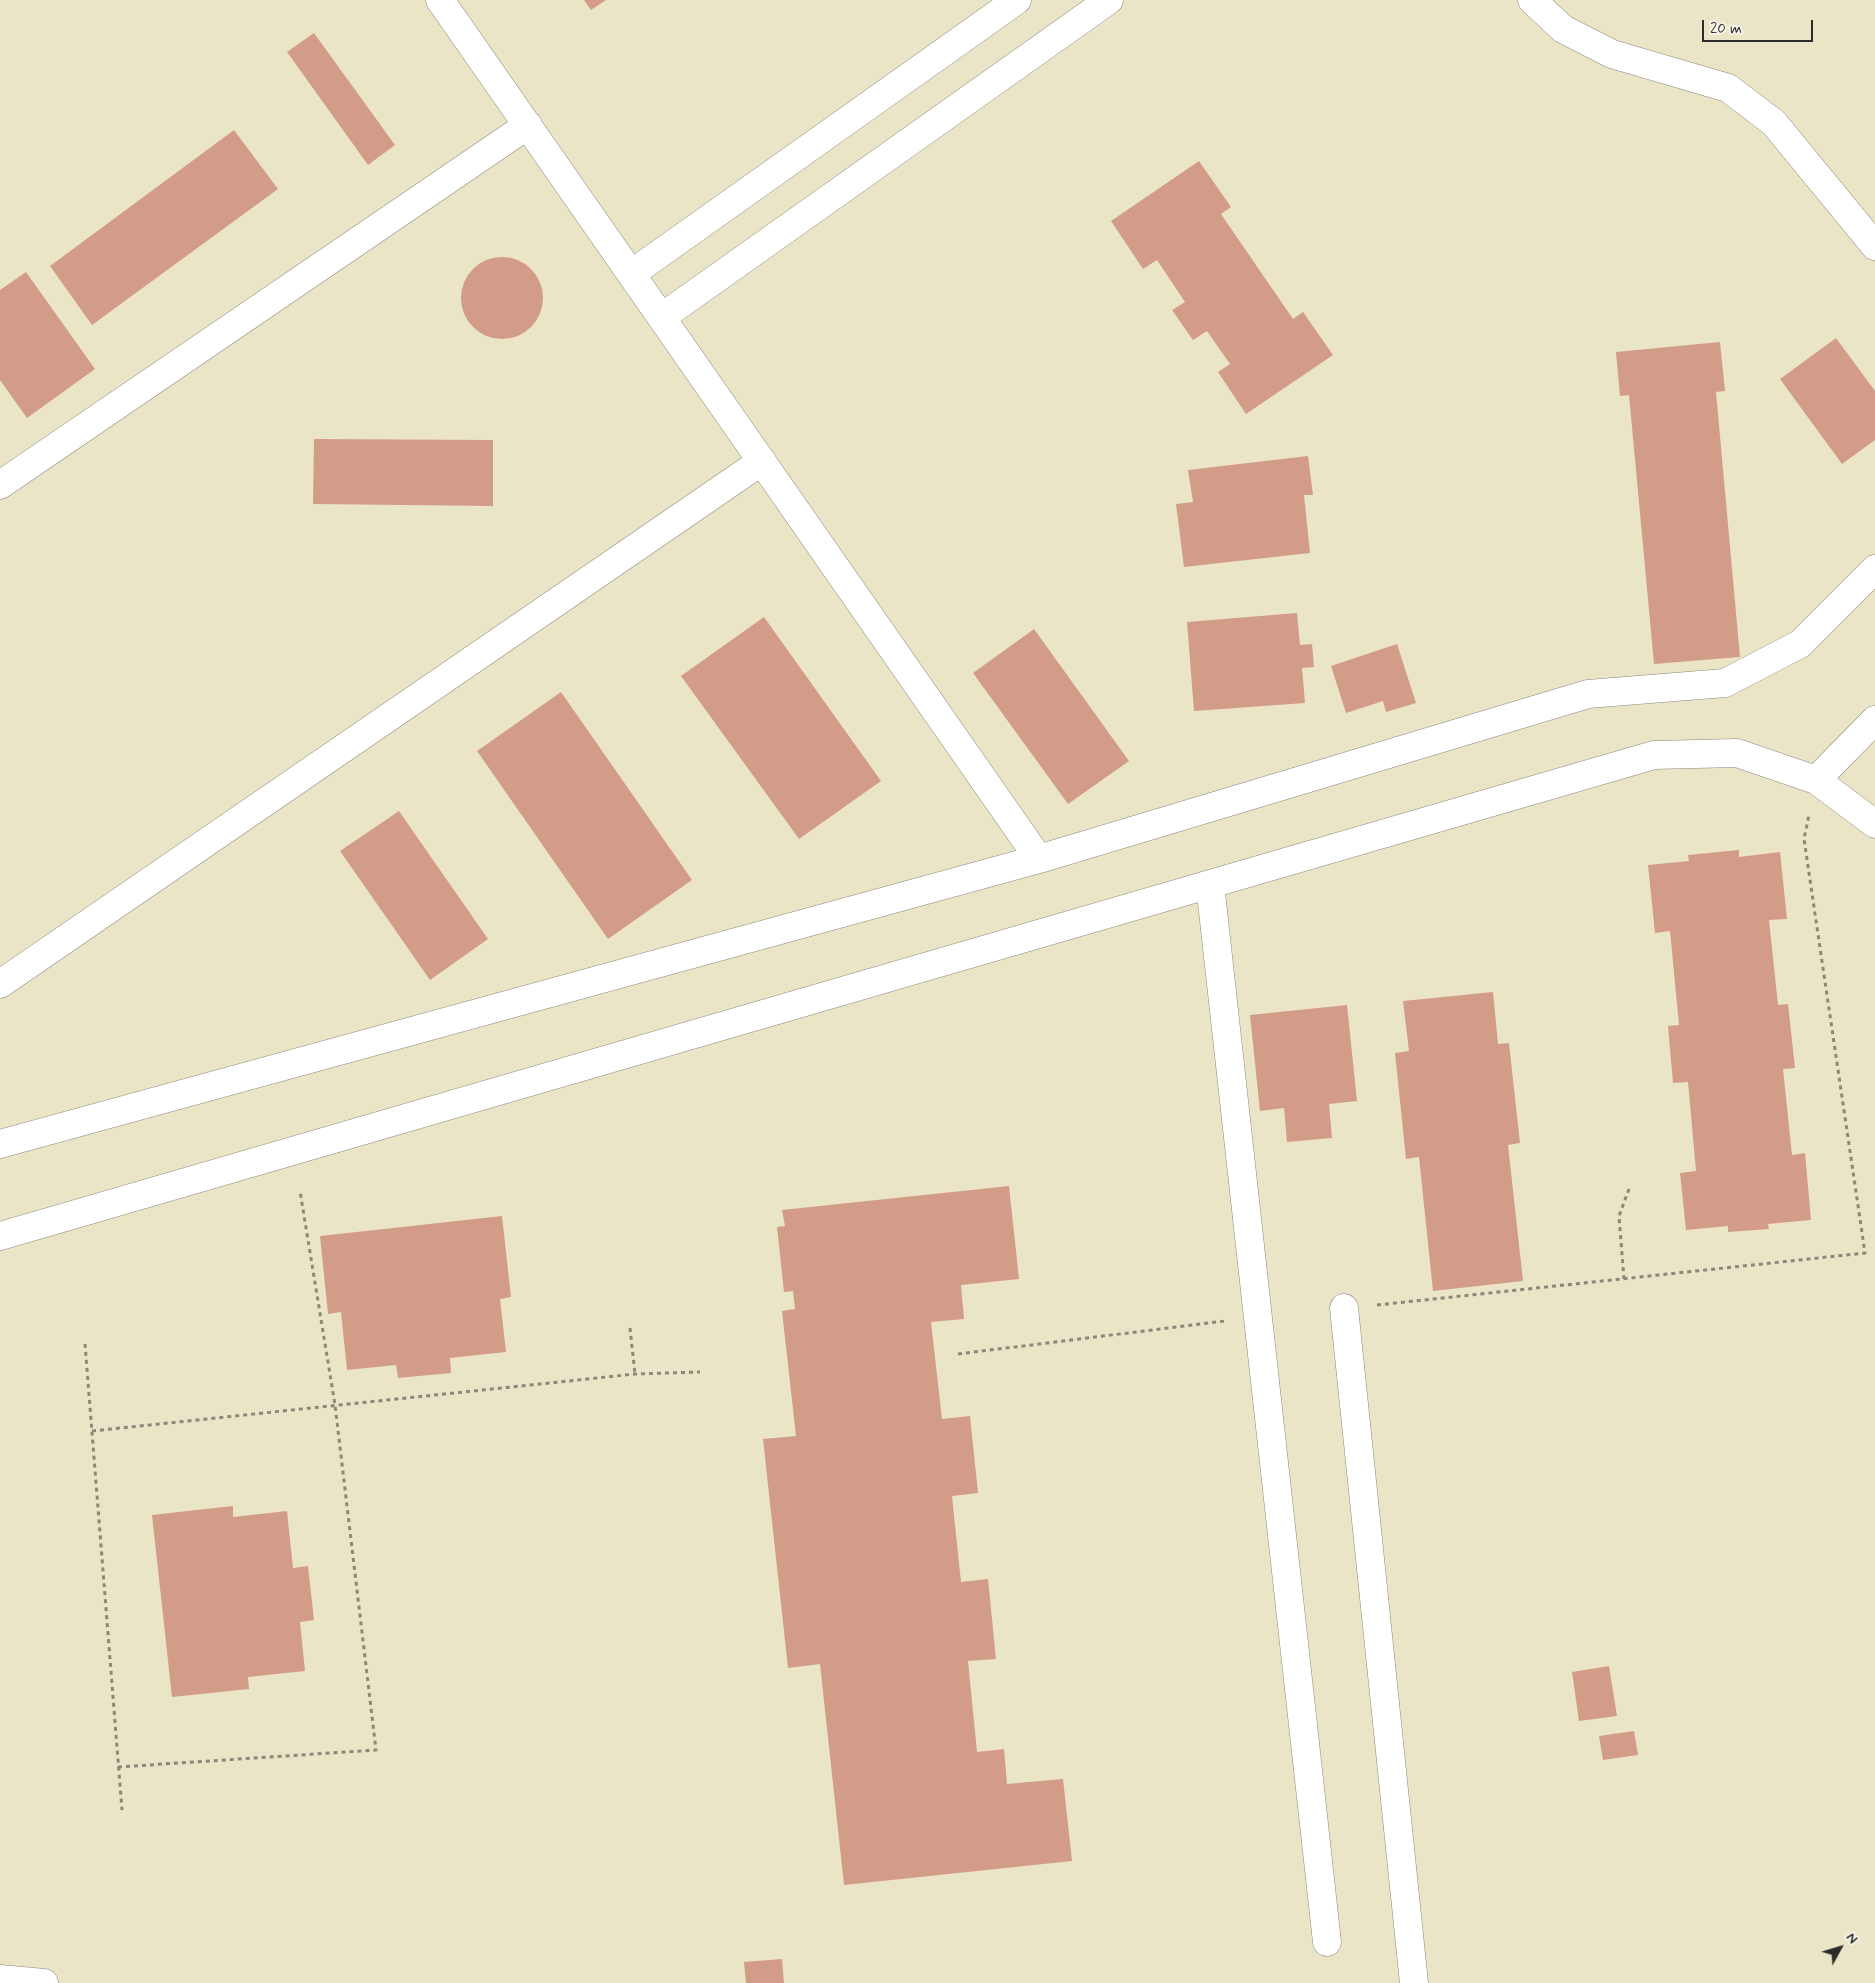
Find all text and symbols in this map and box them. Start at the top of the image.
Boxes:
scale bar [1705,10,1816,42]
text: 20 m [1710,19,1742,39]
north arrow [1815,1923,1865,1973]
text: N [1842,1929,1862,1948]

